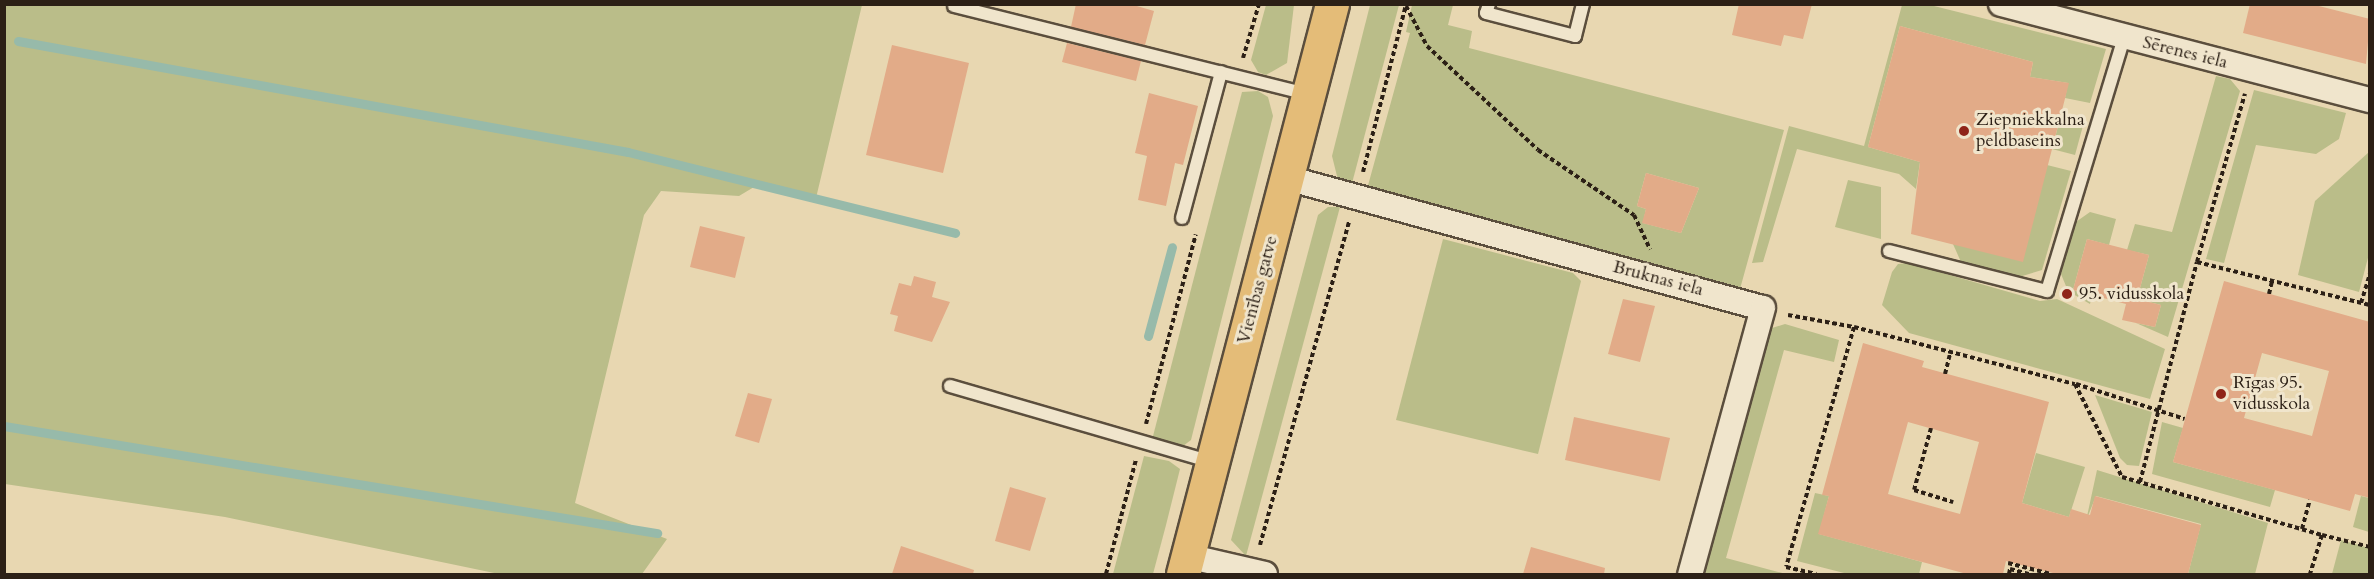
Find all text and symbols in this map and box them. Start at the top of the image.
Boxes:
street label: Sērenes iela [2140,32,2230,74]
place label: Ziepniekkalna peldbaseins [1976,110,2085,152]
marker: Ziepniekkalna peldbaseins [1957,124,1971,138]
street label: Vienības gatve [1233,234,1283,346]
street label: Bruknas iela [1610,257,1706,301]
place label: 95. vidusskola [2079,283,2184,305]
marker: 95. vidusskola [2060,287,2074,301]
place label: Rīgas 95. vidusskola [2233,373,2310,416]
marker: Rīgas 95. vidusskola [2214,387,2228,401]

